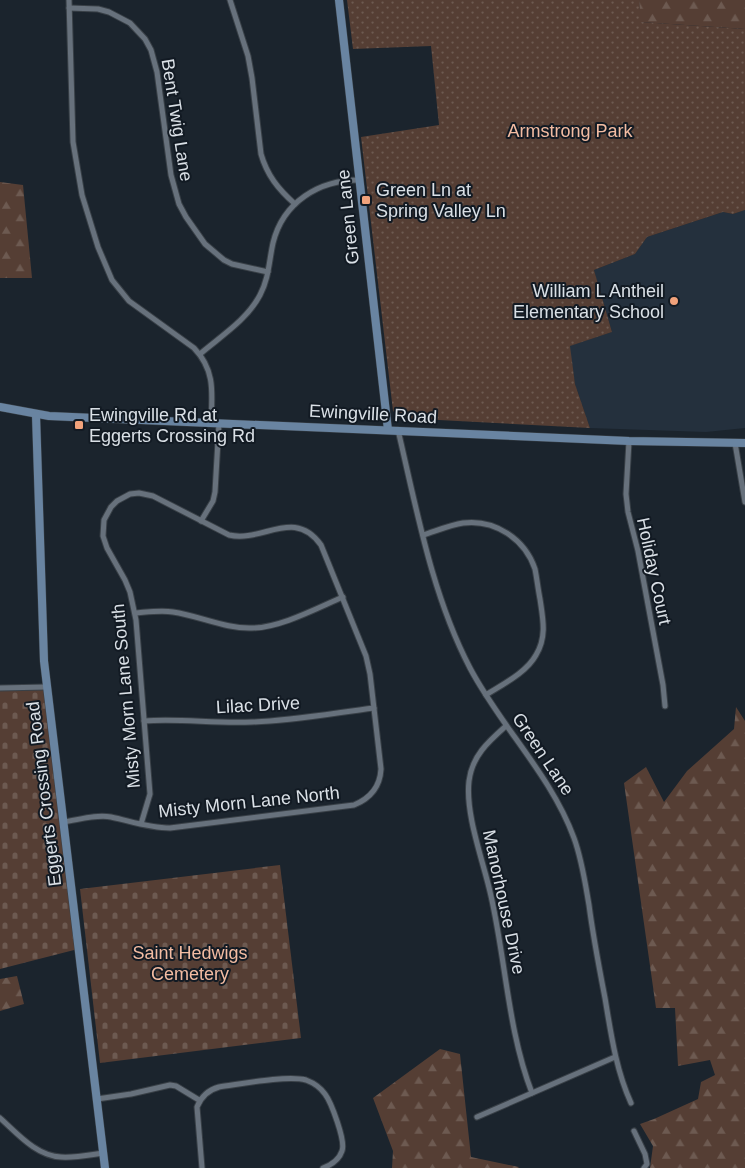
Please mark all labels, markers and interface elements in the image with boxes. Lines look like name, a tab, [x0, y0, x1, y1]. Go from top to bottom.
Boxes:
street label: Bent Twig Lane	[157, 57, 197, 183]
park label: Armstrong Park	[507, 121, 634, 141]
street label: Green Lane	[333, 169, 363, 265]
place label: Green Ln at Spring Valley Ln	[376, 180, 506, 221]
marker: Green Ln at Spring Valley Ln	[360, 194, 372, 206]
place label: William L Antheil Elementary School	[513, 281, 664, 322]
marker: William L Antheil Elementary School	[668, 295, 680, 307]
street label: Ewingville Road	[309, 401, 437, 427]
place label: Ewingville Rd at Eggerts Crossing Rd	[89, 405, 255, 446]
marker: Ewingville Rd at Eggerts Crossing Rd	[73, 419, 85, 431]
street label: Holiday Court	[633, 516, 675, 626]
street label: Misty Morn Lane South	[108, 603, 144, 789]
street label: Lilac Drive	[216, 693, 300, 717]
street label: Eggerts Crossing Road	[23, 700, 65, 888]
street label: Green Lane	[508, 709, 578, 799]
street label: Misty Morn Lane North	[157, 783, 341, 821]
street label: Manorhouse Drive	[479, 828, 529, 976]
park label: Saint Hedwigs Cemetery	[132, 943, 248, 984]

